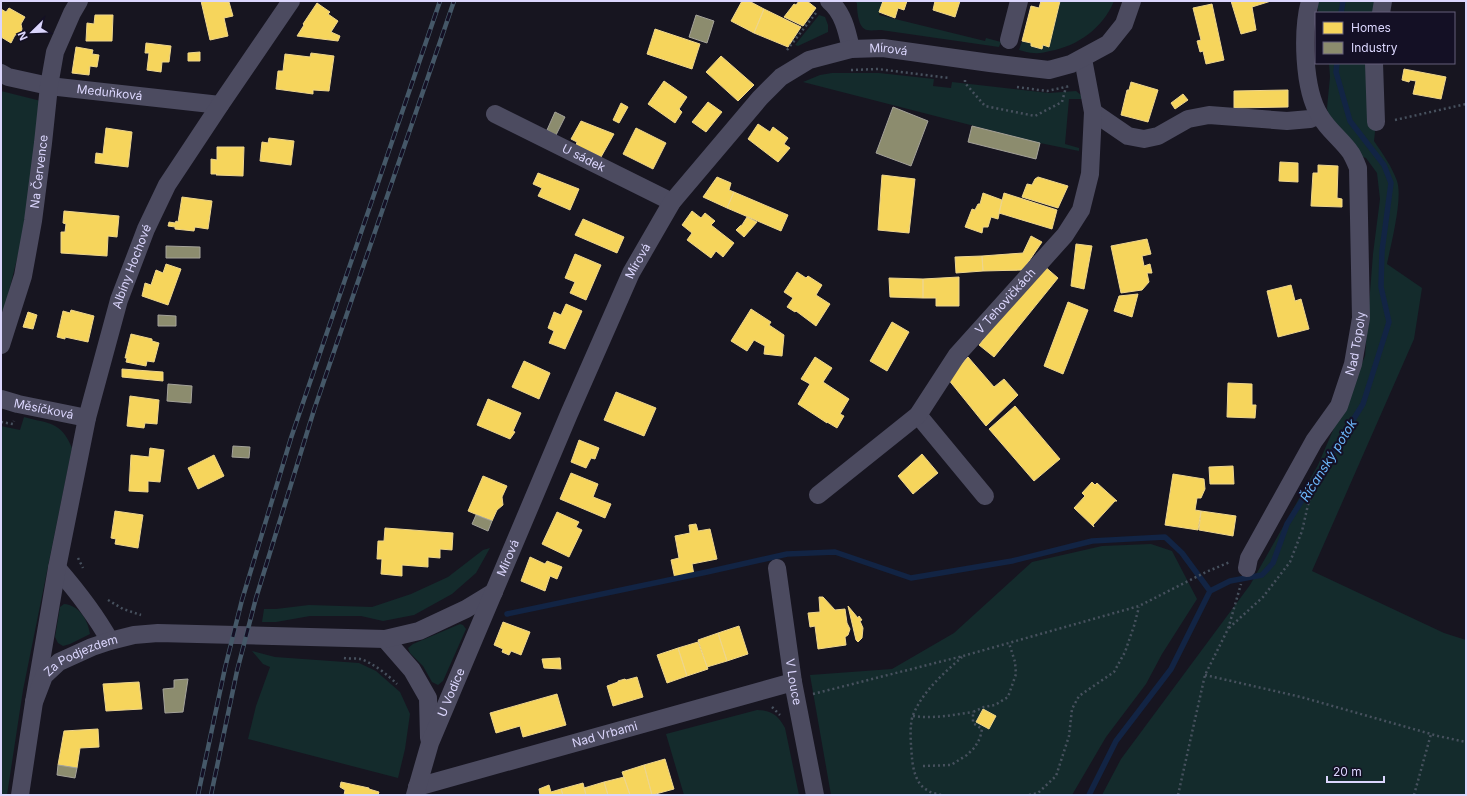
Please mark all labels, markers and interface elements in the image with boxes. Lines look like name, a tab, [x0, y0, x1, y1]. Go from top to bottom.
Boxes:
north arrow	[12, 12, 52, 52]
legend	[1315, 12, 1455, 64]
text: Homes	[1351, 20, 1391, 35]
text: N	[15, 29, 31, 43]
street label: Mírová	[869, 40, 909, 58]
text: Industry	[1351, 40, 1398, 55]
street label: Meduňková	[76, 81, 143, 103]
street label: Na Července	[27, 134, 51, 209]
street label: U sádek	[560, 141, 608, 175]
street label: Albíny Hochové	[109, 222, 154, 310]
street label: Mírová	[621, 240, 654, 281]
street label: V Tehovičkách	[972, 265, 1039, 337]
street label: Nad Topoly	[1342, 311, 1368, 377]
street label: Měsíčková	[13, 395, 75, 422]
water label: Říčanský potok	[1296, 415, 1360, 504]
street label: Mírová	[493, 537, 522, 578]
street label: Za Podjezdem	[40, 631, 119, 679]
street label: V Louce	[783, 658, 805, 706]
street label: U Vodice	[434, 666, 468, 719]
street label: Nad Vrbami	[570, 718, 639, 750]
scale bar	[1327, 758, 1384, 784]
text: 20 m	[1333, 764, 1362, 779]

